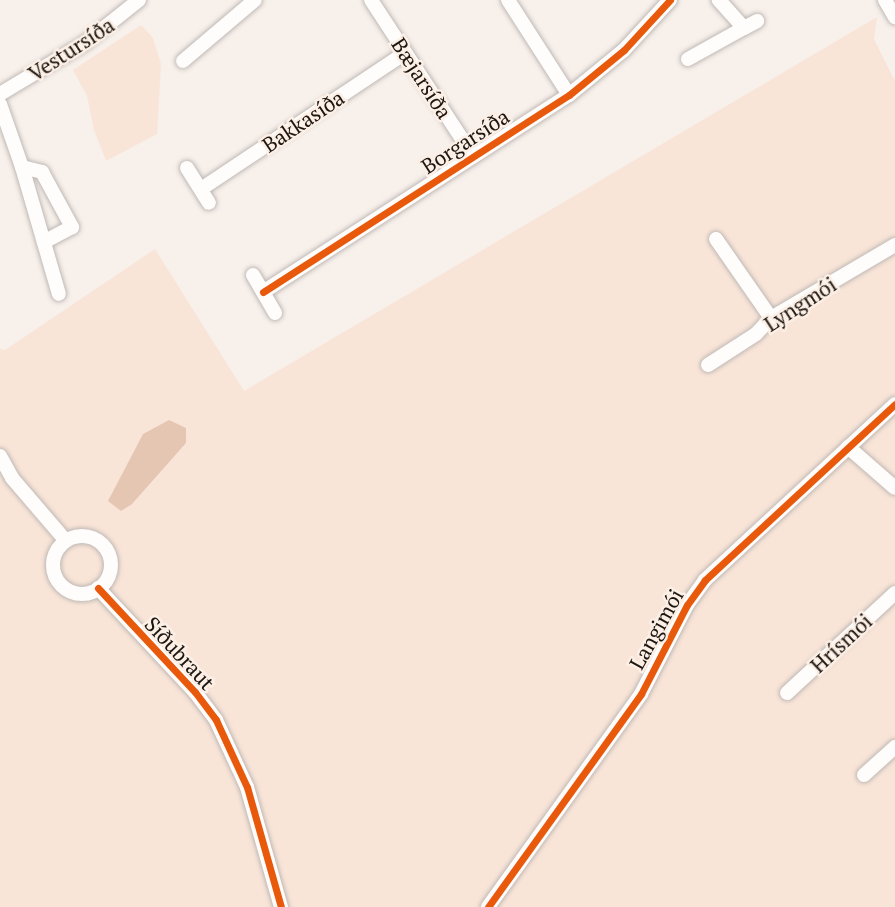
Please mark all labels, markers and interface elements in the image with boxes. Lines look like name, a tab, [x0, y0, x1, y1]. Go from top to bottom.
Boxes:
street label: Vestursíða	[23, 12, 119, 86]
street label: Bæjarsíða	[387, 33, 457, 123]
street label: Bakkasíða	[257, 85, 349, 157]
street label: Borgarsíða	[416, 103, 514, 179]
street label: Lyngmói	[759, 271, 841, 337]
street label: Langimói	[624, 584, 688, 674]
street label: Hrísmói	[805, 608, 877, 678]
street label: Síðubraut	[140, 611, 220, 695]

